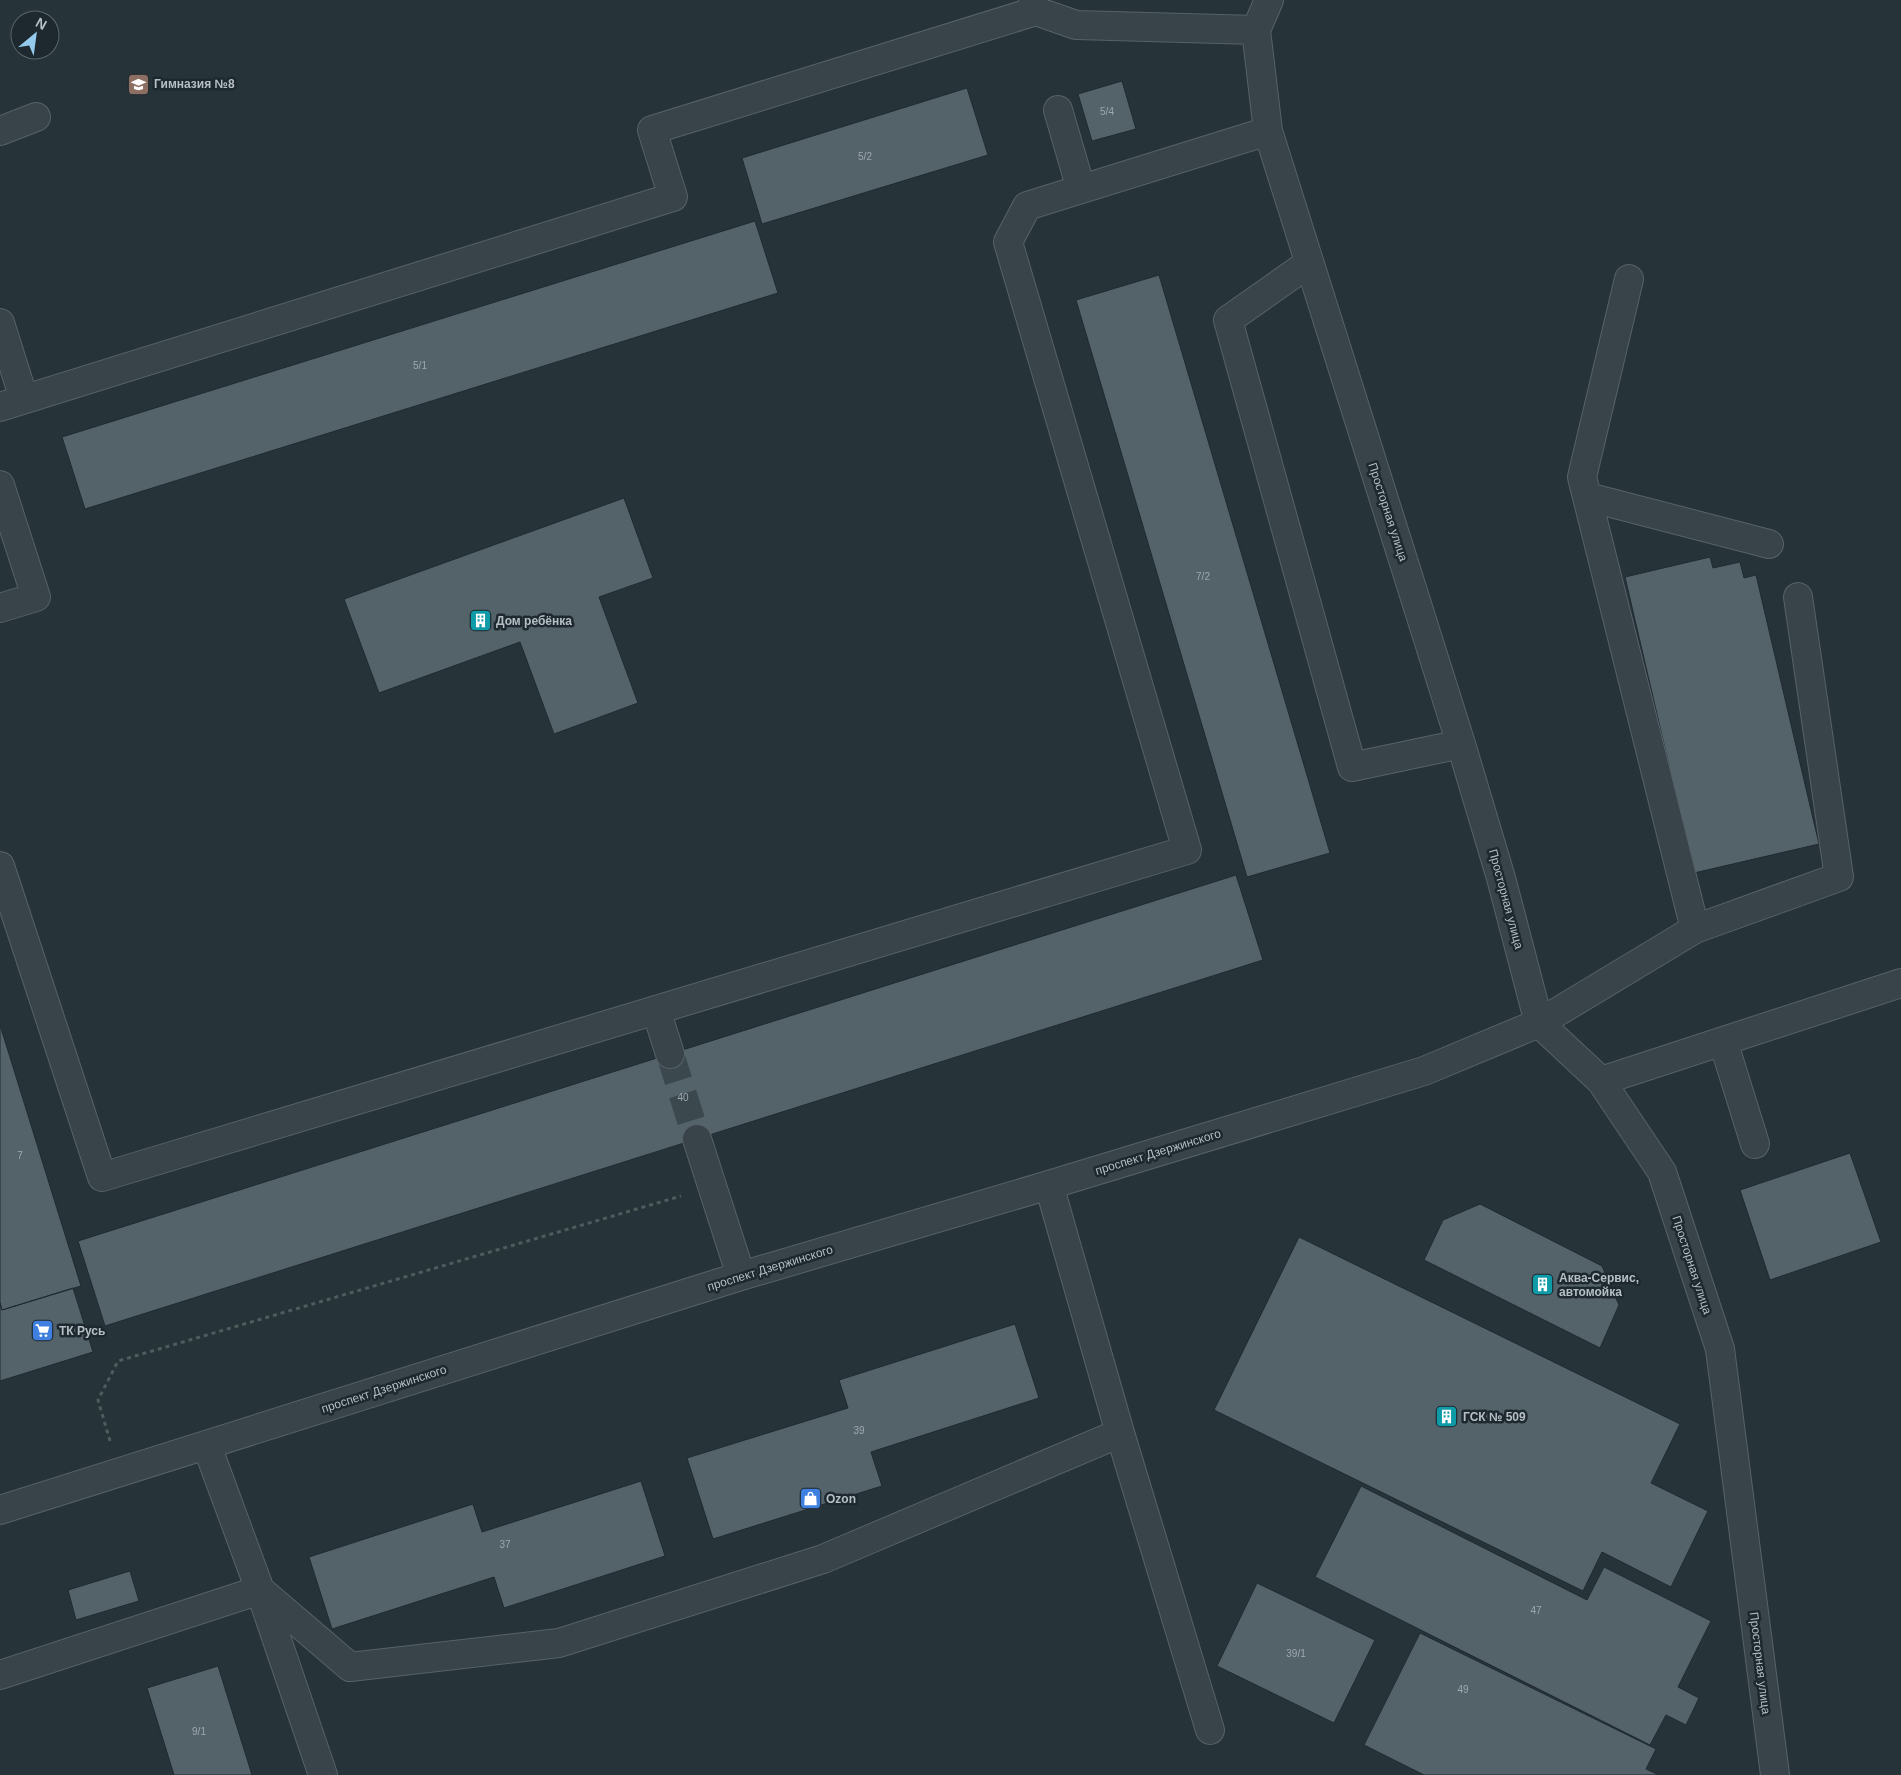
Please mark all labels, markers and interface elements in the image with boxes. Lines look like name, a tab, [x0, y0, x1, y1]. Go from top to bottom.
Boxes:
north arrow	[10, 10, 60, 60]
text: N	[33, 14, 50, 33]
school or university icon: Гимназия №8	[126, 72, 150, 96]
place label: Гимназия №8	[154, 77, 235, 91]
house number: 5/4	[1100, 106, 1114, 117]
house number: 5/2	[858, 151, 872, 162]
house number: 5/1	[413, 360, 427, 371]
street label: Просторная улица	[1365, 461, 1411, 563]
house number: 7/2	[1196, 571, 1210, 582]
building icon: Дом ребёнка	[468, 609, 492, 633]
place label: Дом ребёнка	[496, 614, 572, 628]
street label: Просторная улица	[1486, 848, 1526, 951]
house number: 40	[677, 1092, 689, 1103]
street label: проспект Дзержинского	[1093, 1126, 1223, 1178]
house number: 7	[17, 1150, 23, 1161]
street label: Просторная улица	[1669, 1214, 1715, 1316]
street label: проспект Дзержинского	[705, 1242, 835, 1294]
place label: Аква-Сервис, автомойка	[1559, 1271, 1639, 1299]
building icon: Аква-Сервис, автомойка	[1531, 1273, 1555, 1297]
supermarket icon: ТК Русь	[31, 1319, 55, 1343]
place label: ТК Русь	[59, 1324, 105, 1338]
street label: проспект Дзержинского	[320, 1362, 449, 1416]
building icon: ГСК № 509	[1435, 1405, 1459, 1429]
place label: ГСК № 509	[1463, 1410, 1526, 1424]
house number: 39	[853, 1425, 865, 1436]
shop icon: Ozon	[798, 1487, 822, 1511]
place label: Ozon	[826, 1492, 856, 1506]
house number: 37	[499, 1539, 511, 1550]
house number: 47	[1530, 1605, 1542, 1616]
street label: Просторная улица	[1747, 1611, 1773, 1715]
house number: 39/1	[1286, 1648, 1306, 1659]
house number: 49	[1457, 1684, 1469, 1695]
house number: 9/1	[192, 1726, 206, 1737]

